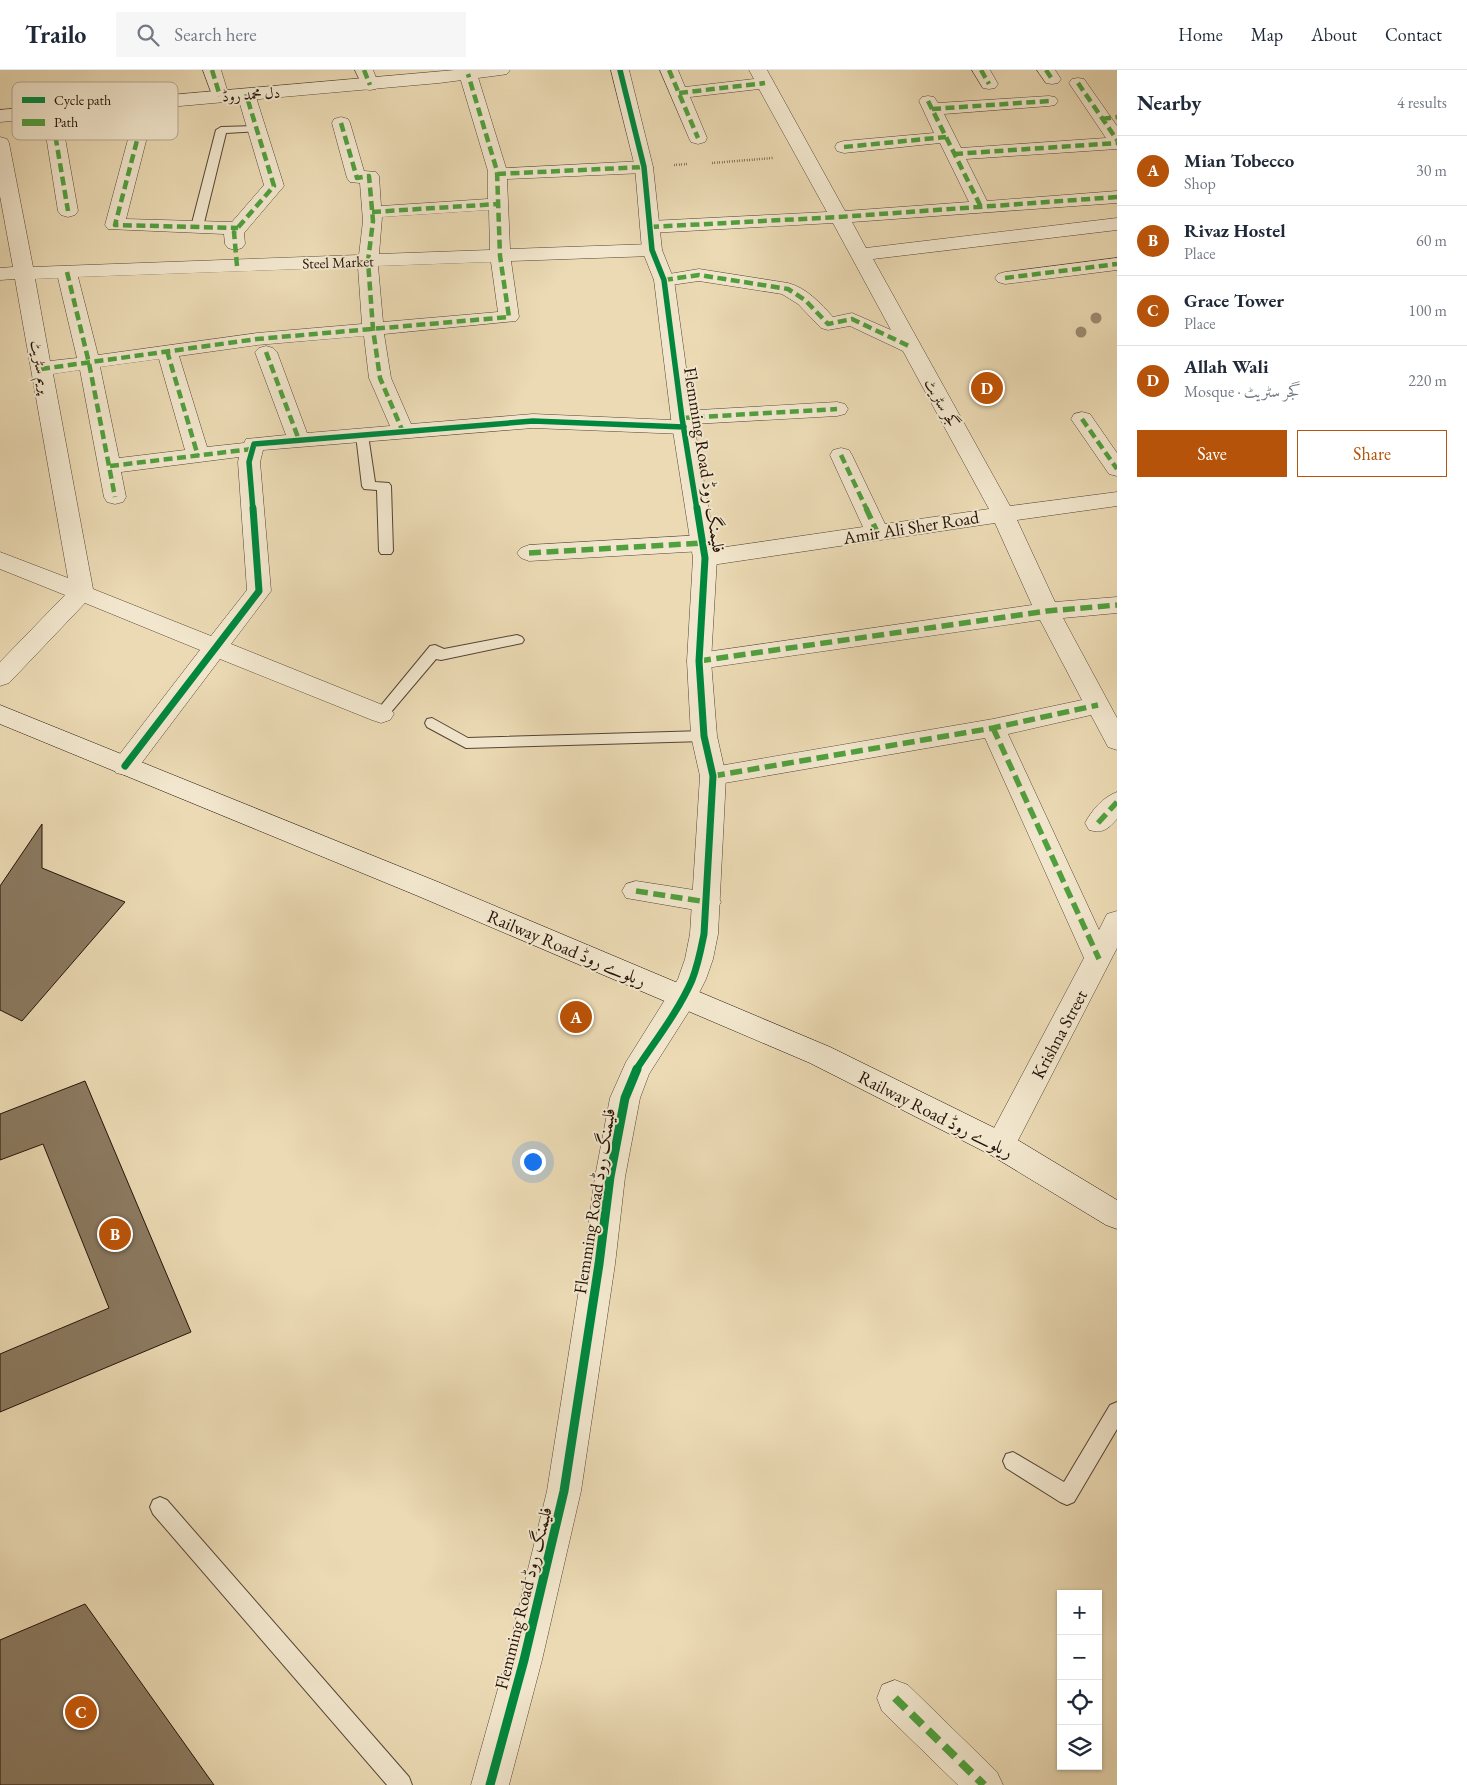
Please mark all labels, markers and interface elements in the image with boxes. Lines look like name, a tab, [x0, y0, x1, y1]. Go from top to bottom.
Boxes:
search box	[116, 12, 466, 57]
text: Trailo	[25, 19, 86, 50]
icon: search	[134, 21, 162, 49]
text: Search here	[174, 22, 257, 47]
text: Home	[1178, 23, 1223, 46]
text: Map	[1251, 23, 1283, 46]
text: About	[1311, 23, 1357, 46]
text: Contact	[1385, 23, 1442, 46]
legend	[12, 82, 178, 140]
street label: دل محمد روڈ	[221, 82, 281, 106]
text: Nearby	[1137, 89, 1201, 116]
text: Cycle path	[54, 91, 111, 109]
text: 4 results	[1397, 92, 1447, 113]
text: Path	[54, 113, 78, 131]
text: Mian Tobecco	[1184, 148, 1294, 173]
text: A	[1147, 160, 1159, 181]
text: 30 m	[1416, 160, 1447, 181]
text: Shop	[1184, 173, 1216, 194]
text: Rivaz Hostel	[1184, 218, 1286, 243]
text: B	[1148, 230, 1158, 251]
text: 60 m	[1416, 230, 1447, 251]
text: Place	[1184, 243, 1216, 264]
street label: Steel Market	[302, 251, 374, 273]
text: Grace Tower	[1184, 288, 1284, 313]
text: C	[1147, 300, 1159, 321]
text: 100 m	[1408, 300, 1447, 321]
text: Place	[1184, 313, 1216, 334]
street label: پریم سٹریٹ	[23, 339, 55, 397]
text: Allah Wali	[1184, 354, 1269, 379]
street label: Flemming Road فلیمنگ روڈ	[679, 366, 731, 554]
pin: D	[971, 369, 1003, 407]
text: D	[1147, 370, 1159, 391]
text: 220 m	[1408, 370, 1447, 391]
street label: گجر سٹریٹ	[920, 375, 963, 431]
text: Mosque · گجر سٹریٹ	[1184, 381, 1301, 402]
button: Save	[1137, 430, 1287, 477]
button: Share	[1297, 430, 1447, 477]
street label: Amir Ali Sher Road	[840, 505, 981, 549]
street label: Railway Road ریلوے روڈ	[484, 904, 650, 992]
street label: Krishna Street	[1026, 985, 1092, 1082]
pin: A	[560, 998, 592, 1036]
street label: Railway Road ریلوے روڈ	[855, 1065, 1017, 1163]
street label: Flemming Road فلیمنگ روڈ	[568, 1107, 620, 1295]
your location	[520, 1149, 546, 1175]
pin: B	[99, 1215, 131, 1253]
street label: Flemming Road فلیمنگ روڈ	[489, 1504, 557, 1692]
map controls	[1057, 1590, 1102, 1770]
button: +	[1057, 1590, 1102, 1635]
button: −	[1057, 1635, 1102, 1680]
button: locate	[1057, 1680, 1102, 1725]
pin: C	[65, 1693, 97, 1731]
button: layers	[1057, 1725, 1102, 1770]

